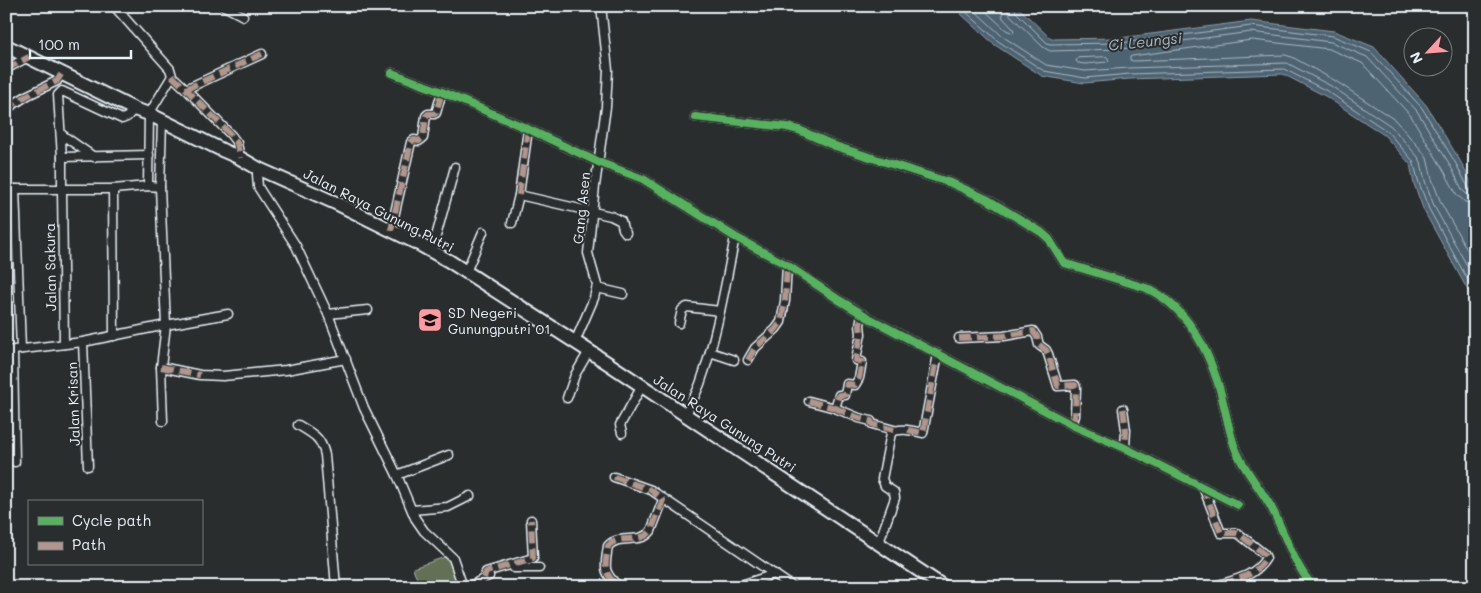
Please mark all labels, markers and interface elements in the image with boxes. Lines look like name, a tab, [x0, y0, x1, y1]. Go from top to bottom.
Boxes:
water label: Ci Leungsi	[1107, 27, 1183, 55]
scale bar	[30, 28, 131, 60]
north arrow	[1404, 28, 1454, 78]
text: 100 m	[38, 34, 80, 54]
text: N	[1405, 49, 1427, 67]
street label: Jalan Raya Gunung Putri	[300, 164, 458, 256]
street label: Gang Asen	[568, 171, 594, 245]
street label: Jalan Sakura	[40, 223, 60, 311]
place label: SD Negeri Gunungputri 01	[448, 303, 550, 338]
school or university icon: SD Negeri Gunungputri 01	[417, 307, 443, 333]
street label: Jalan Krisan	[62, 362, 84, 446]
street label: Jalan Raya Gunung Putri	[650, 370, 800, 476]
legend	[28, 500, 202, 566]
text: Cycle path	[72, 510, 151, 530]
text: Path	[72, 534, 106, 554]

